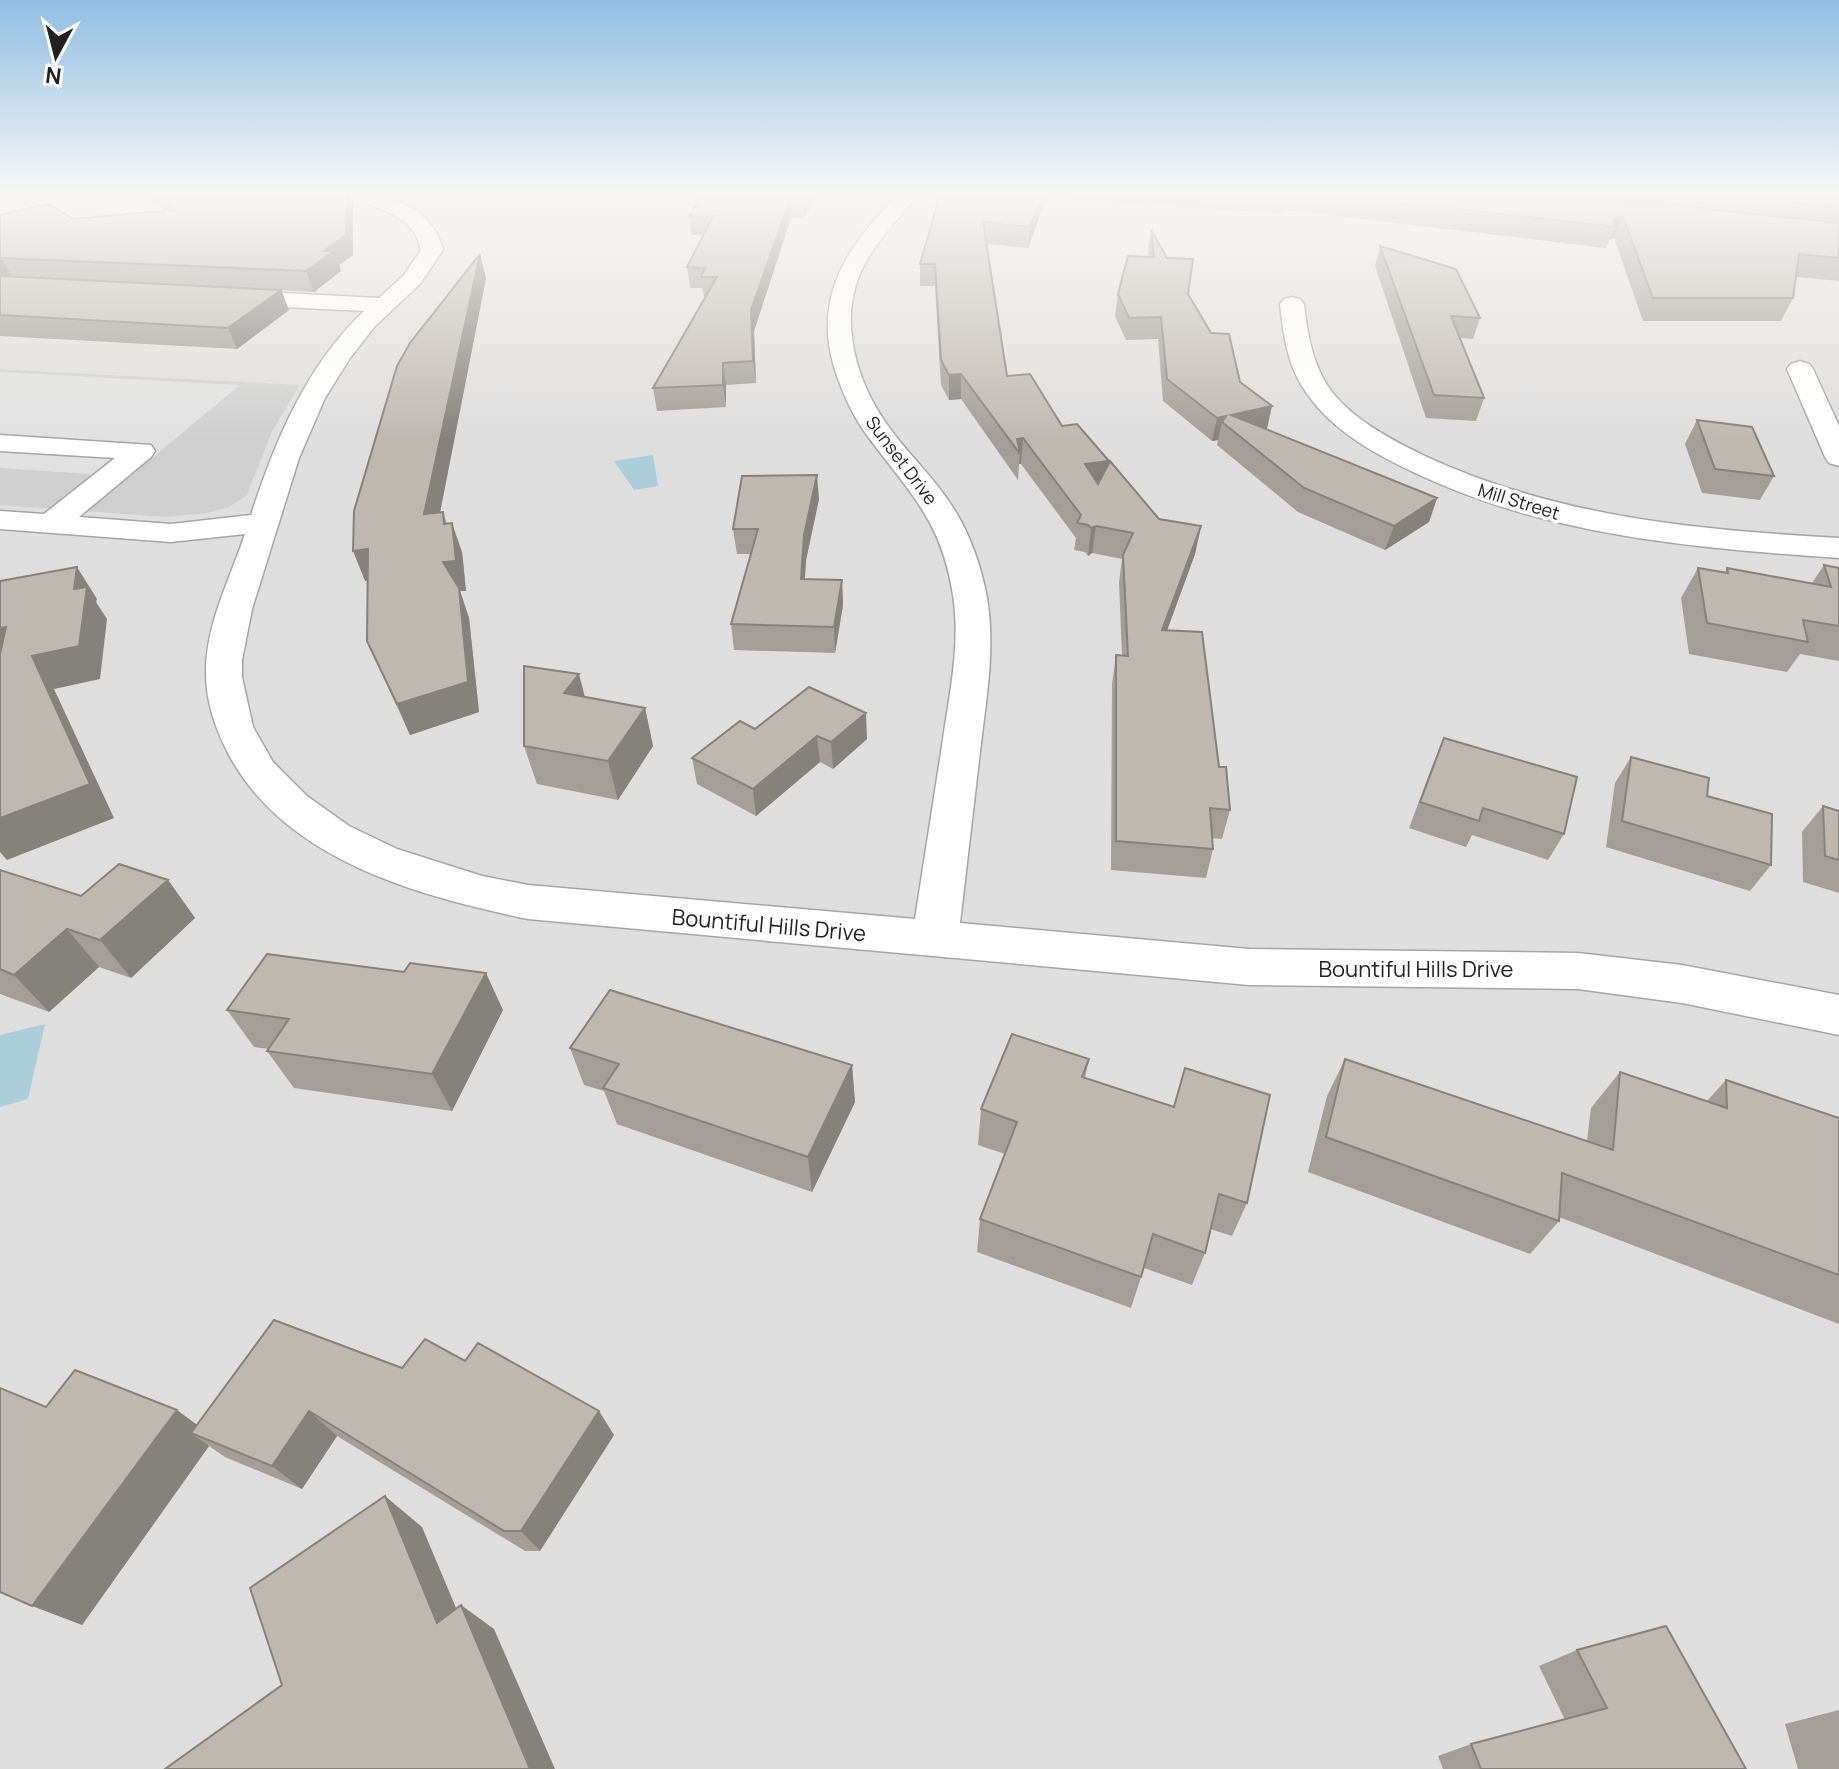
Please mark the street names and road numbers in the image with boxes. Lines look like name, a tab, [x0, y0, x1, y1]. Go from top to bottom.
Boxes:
street label: Sunset Drive	[861, 411, 943, 509]
street label: Mill Street	[1475, 477, 1563, 525]
street label: Bountiful Hills Drive	[671, 902, 867, 948]
street label: Bountiful Hills Drive	[1319, 954, 1514, 984]

